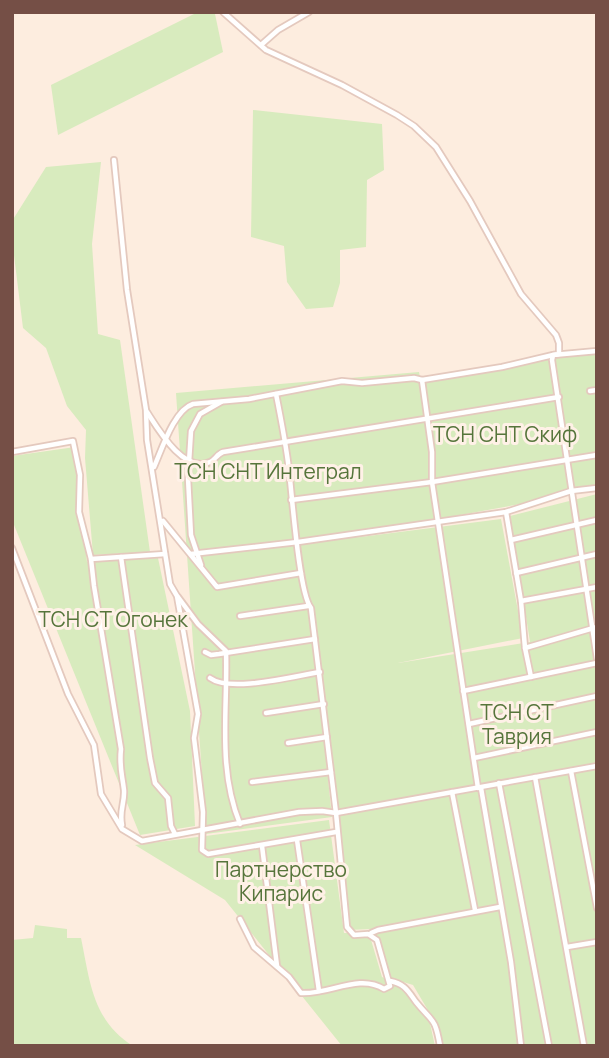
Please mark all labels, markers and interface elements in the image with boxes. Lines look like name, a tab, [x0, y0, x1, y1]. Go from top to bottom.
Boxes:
park label: ТСН СНТ Скиф	[433, 420, 577, 448]
park label: ТСН СНТ Интеграл	[174, 457, 362, 485]
park label: ТСН СТ Огонек	[38, 605, 188, 633]
park label: ТСН СТ Таврия	[480, 698, 554, 750]
park label: Партнерство Кипарис	[215, 855, 347, 907]

